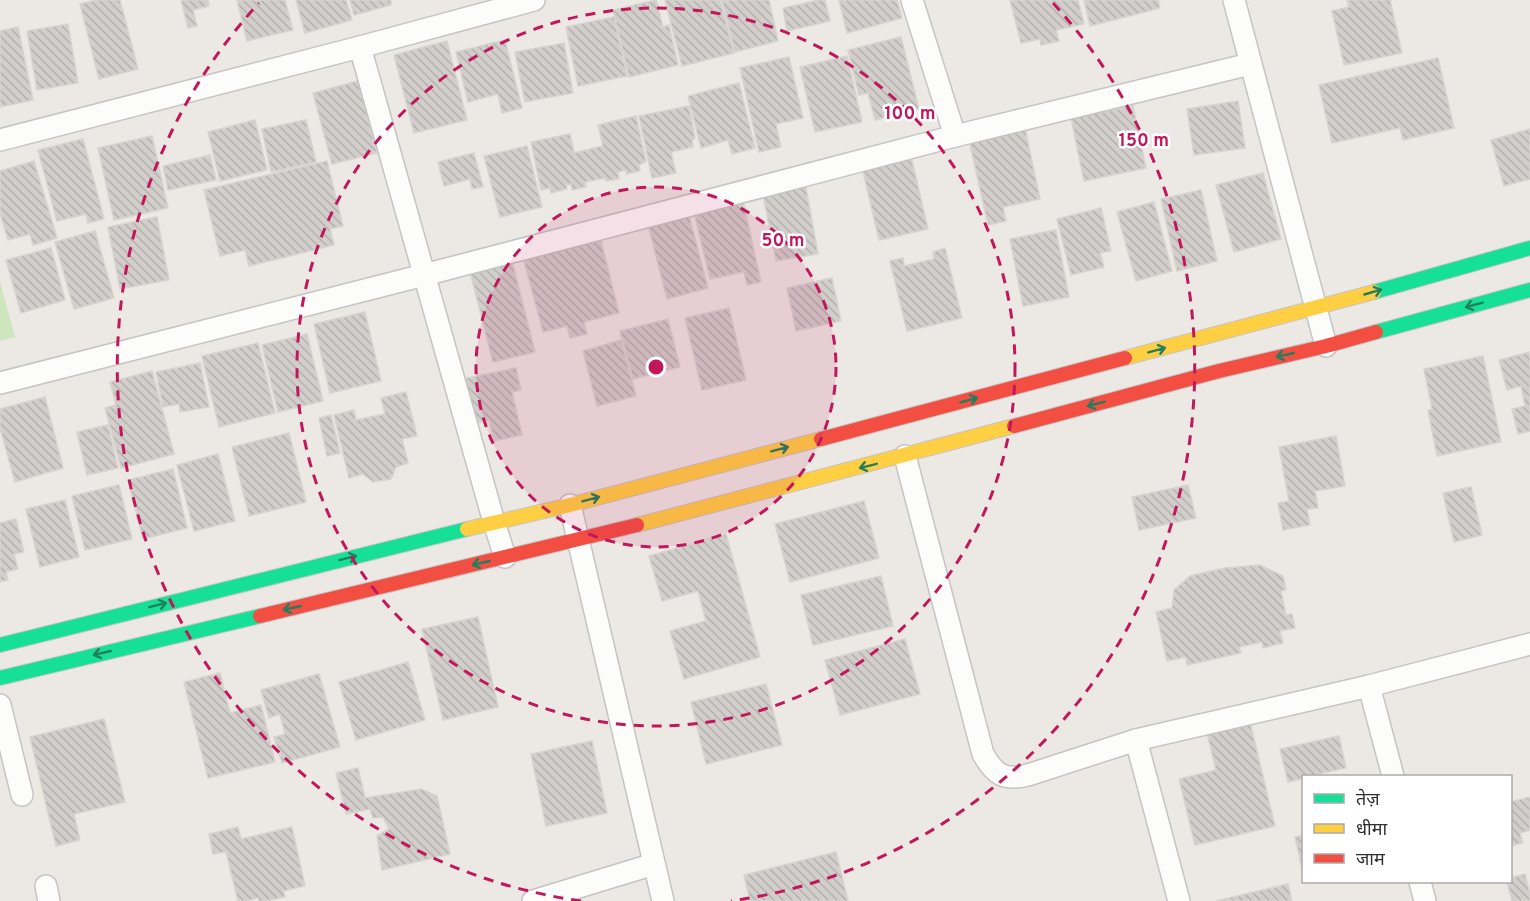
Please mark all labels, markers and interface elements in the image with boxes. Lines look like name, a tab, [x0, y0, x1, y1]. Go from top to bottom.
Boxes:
text: 100 m	[884, 103, 936, 126]
text: 150 m	[1119, 130, 1169, 153]
text: 50 m	[761, 230, 805, 253]
one-way arrow	[1363, 286, 1382, 298]
one-way arrow	[1464, 300, 1483, 311]
one-way arrow	[1147, 344, 1166, 355]
one-way arrow	[1276, 350, 1295, 362]
centre of rings	[646, 357, 666, 377]
one-way arrow	[959, 393, 978, 405]
one-way arrow	[1087, 399, 1106, 411]
one-way arrow	[770, 443, 789, 455]
one-way arrow	[858, 460, 877, 472]
one-way arrow	[582, 493, 601, 504]
one-way arrow	[338, 552, 357, 564]
one-way arrow	[472, 557, 491, 569]
one-way arrow	[149, 599, 168, 611]
one-way arrow	[282, 602, 301, 614]
one-way arrow	[93, 647, 112, 659]
legend	[1302, 775, 1512, 883]
text: तेज़	[1356, 788, 1380, 812]
text: धीमा	[1356, 819, 1387, 842]
text: जाम	[1356, 849, 1386, 872]

